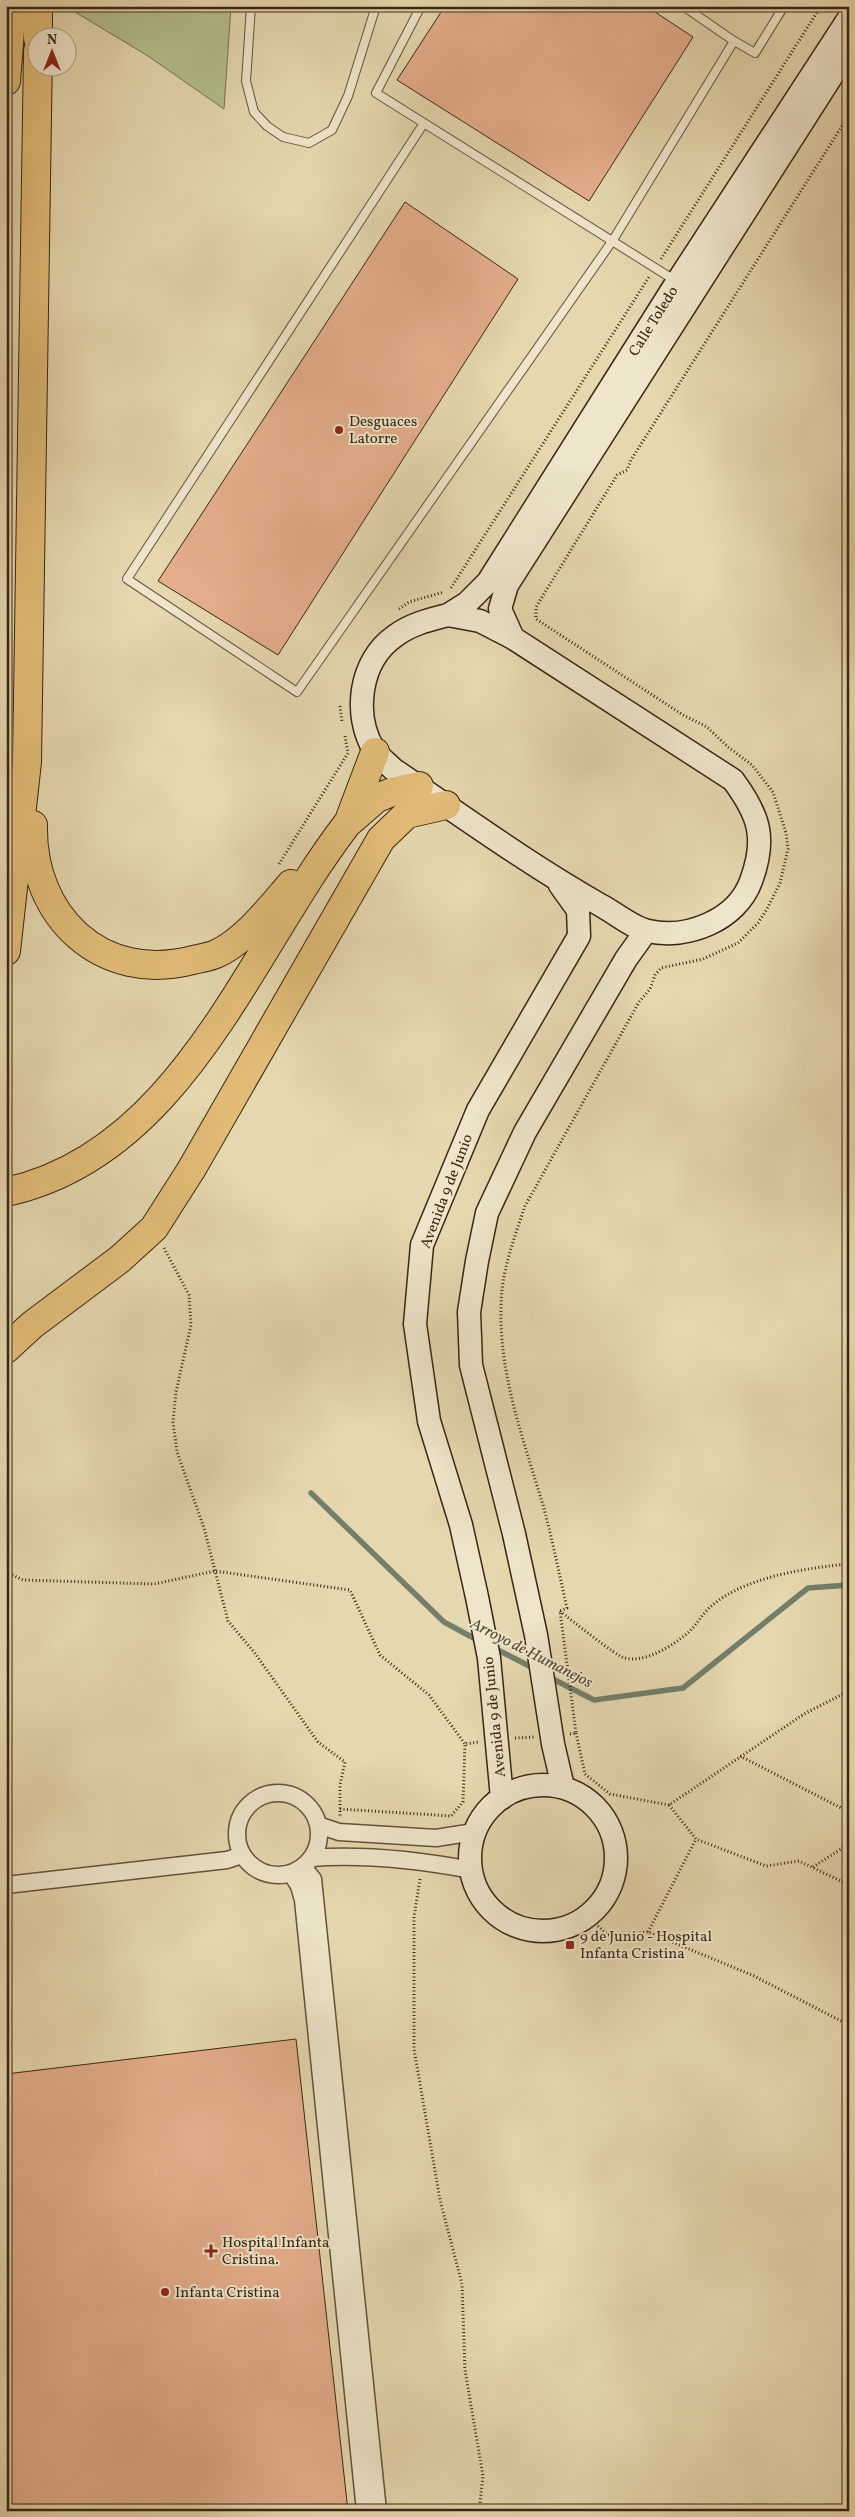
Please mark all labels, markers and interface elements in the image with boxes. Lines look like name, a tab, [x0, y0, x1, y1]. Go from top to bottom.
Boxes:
north arrow	[28, 28, 78, 78]
text: N	[47, 31, 57, 50]
street label: Calle Toledo	[624, 283, 684, 361]
place label: Desguaces Latorre	[349, 412, 417, 450]
marker: Desguaces Latorre	[333, 424, 345, 436]
street label: Avenida 9 de Junio	[416, 1131, 479, 1252]
water label: Arroyo de Humanejos	[465, 1613, 596, 1694]
street label: Avenida 9 de Junio	[479, 1655, 512, 1778]
place label: 9 de Junio - Hospital Infanta Cristina	[580, 1927, 712, 1965]
marker: 9 de Junio - Hospital Infanta Cristina	[564, 1939, 576, 1951]
place label: Hospital Infanta Cristina.	[222, 2233, 330, 2271]
marker: Hospital Infanta Cristina.	[204, 2244, 218, 2258]
place label: Infanta Cristina	[175, 2283, 280, 2304]
marker: Infanta Cristina	[159, 2286, 171, 2298]

